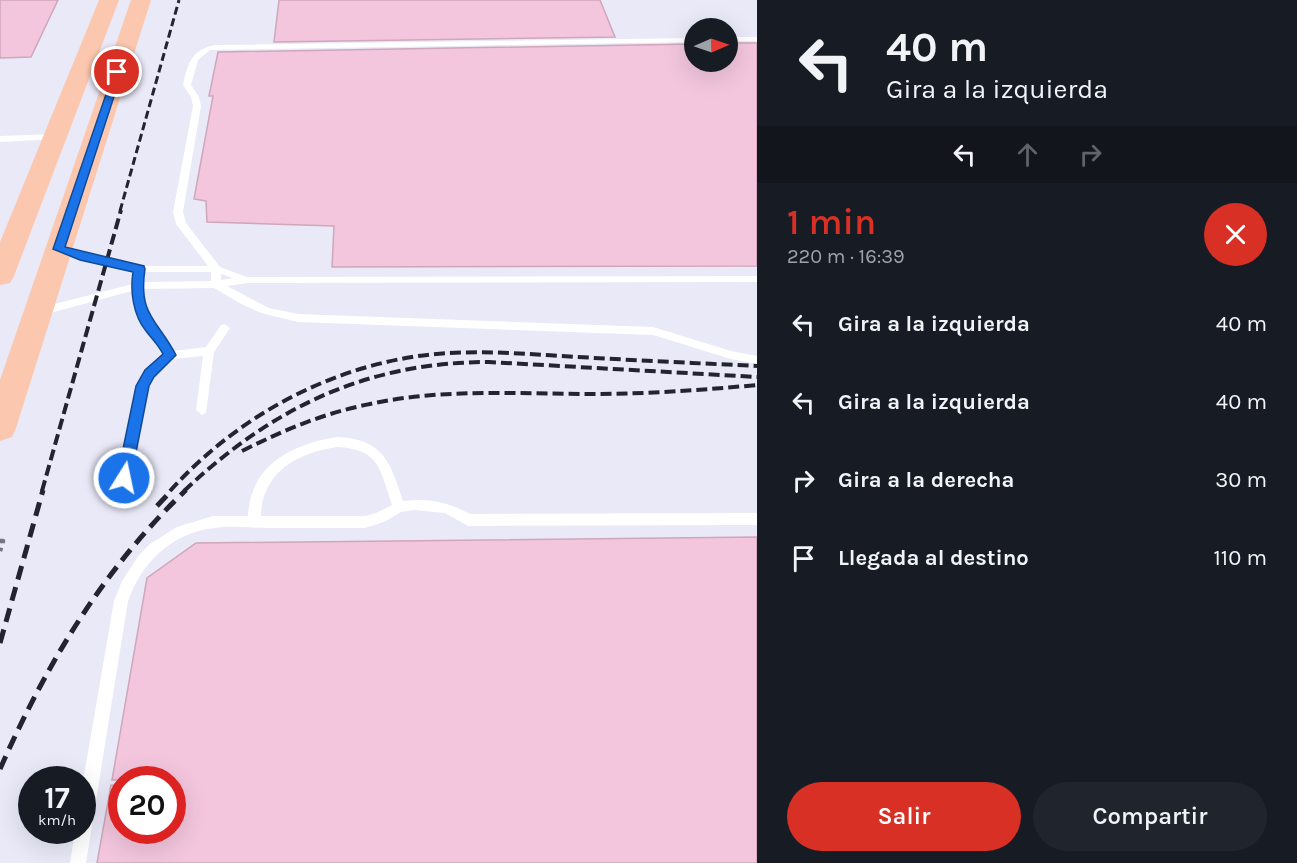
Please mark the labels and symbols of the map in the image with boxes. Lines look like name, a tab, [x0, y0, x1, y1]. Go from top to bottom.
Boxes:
north arrow	[684, 18, 738, 72]
pin	[91, 46, 142, 97]
position arrow	[92, 446, 156, 510]
speed limit sign: 20	[108, 766, 186, 844]

